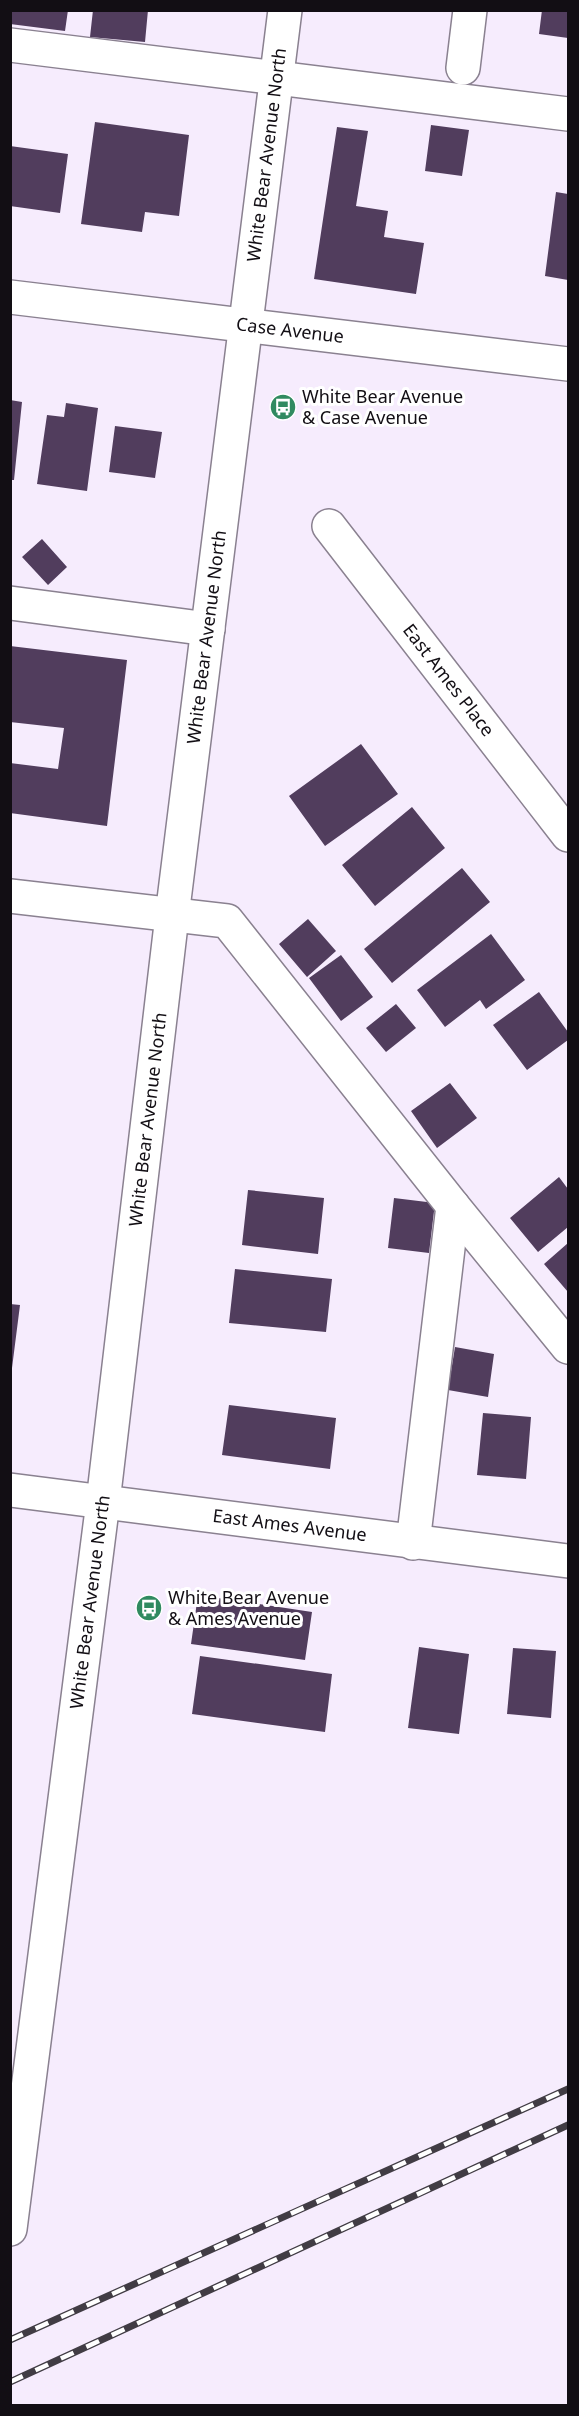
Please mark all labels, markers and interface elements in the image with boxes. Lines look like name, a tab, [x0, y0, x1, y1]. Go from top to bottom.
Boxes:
street label: White Bear Avenue North	[241, 46, 291, 263]
street label: Case Avenue	[235, 311, 345, 348]
place label: White Bear Avenue & Case Avenue	[302, 384, 463, 429]
bus stop icon: White Bear Avenue & Case Avenue	[268, 392, 298, 422]
street label: White Bear Avenue North	[181, 529, 231, 745]
street label: East Ames Place	[398, 618, 500, 741]
street label: White Bear Avenue North	[123, 1011, 172, 1228]
street label: White Bear Avenue North	[64, 1494, 115, 1710]
street label: East Ames Avenue	[211, 1503, 368, 1546]
place label: White Bear Avenue & Ames Avenue	[168, 1585, 329, 1630]
bus stop icon: White Bear Avenue & Ames Avenue	[134, 1593, 164, 1623]

